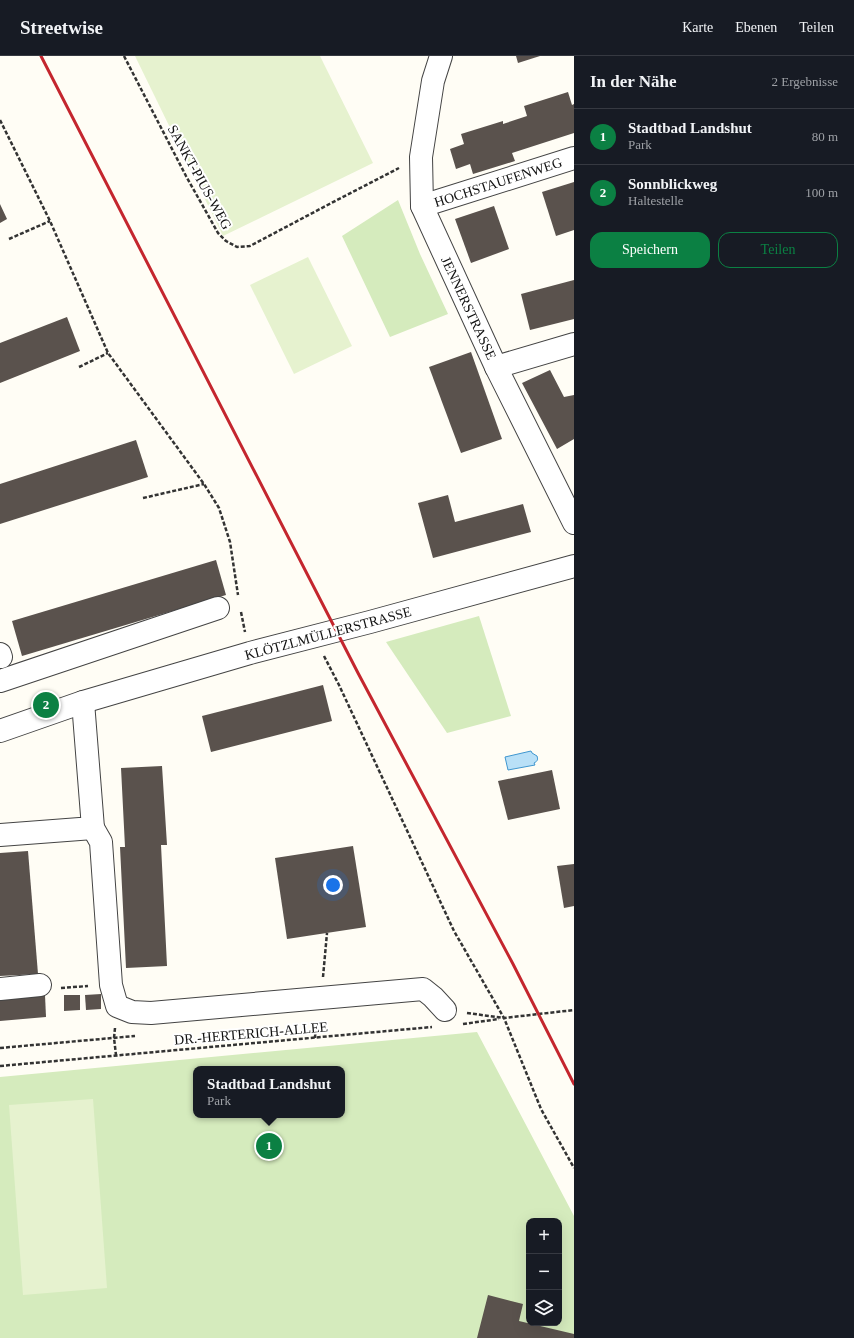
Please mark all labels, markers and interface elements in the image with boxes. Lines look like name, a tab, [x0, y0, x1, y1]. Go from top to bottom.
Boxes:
text: Streetwise	[20, 17, 103, 38]
text: Karte	[682, 20, 713, 35]
text: Ebenen	[735, 20, 777, 35]
text: Teilen	[799, 20, 834, 35]
text: In der Nähe	[590, 72, 677, 91]
text: 2 Ergebnisse	[771, 74, 838, 89]
text: Stadtbad Landshut	[628, 120, 752, 136]
street label: SANKT-PIUS-WEG	[165, 122, 234, 232]
text: 1	[600, 129, 606, 144]
text: 80 m	[812, 129, 838, 144]
text: Park	[628, 137, 652, 152]
street label: HOCHSTAUFENWEG	[432, 155, 564, 210]
text: Sonnblickweg	[628, 176, 717, 192]
text: 2	[600, 185, 606, 200]
text: 100 m	[805, 185, 838, 200]
text: Haltestelle	[628, 193, 684, 208]
button: Speichern	[590, 232, 710, 268]
button: Teilen	[718, 232, 838, 268]
street label: JENNERSTRASSE	[438, 254, 499, 362]
street label: KLÖTZLMÜLLERSTRASSE	[243, 603, 413, 663]
pin: 2	[33, 690, 59, 720]
your location	[323, 875, 343, 895]
street label: DR.-HERTERICH-ALLEE	[174, 1019, 329, 1048]
popup	[193, 1066, 345, 1118]
text: Stadtbad Landshut	[207, 1076, 331, 1092]
text: Park	[207, 1093, 231, 1108]
pin: 1	[256, 1131, 282, 1161]
map controls	[526, 1218, 562, 1326]
button: +	[526, 1218, 562, 1254]
button: −	[526, 1254, 562, 1290]
button: layers	[526, 1290, 562, 1326]

